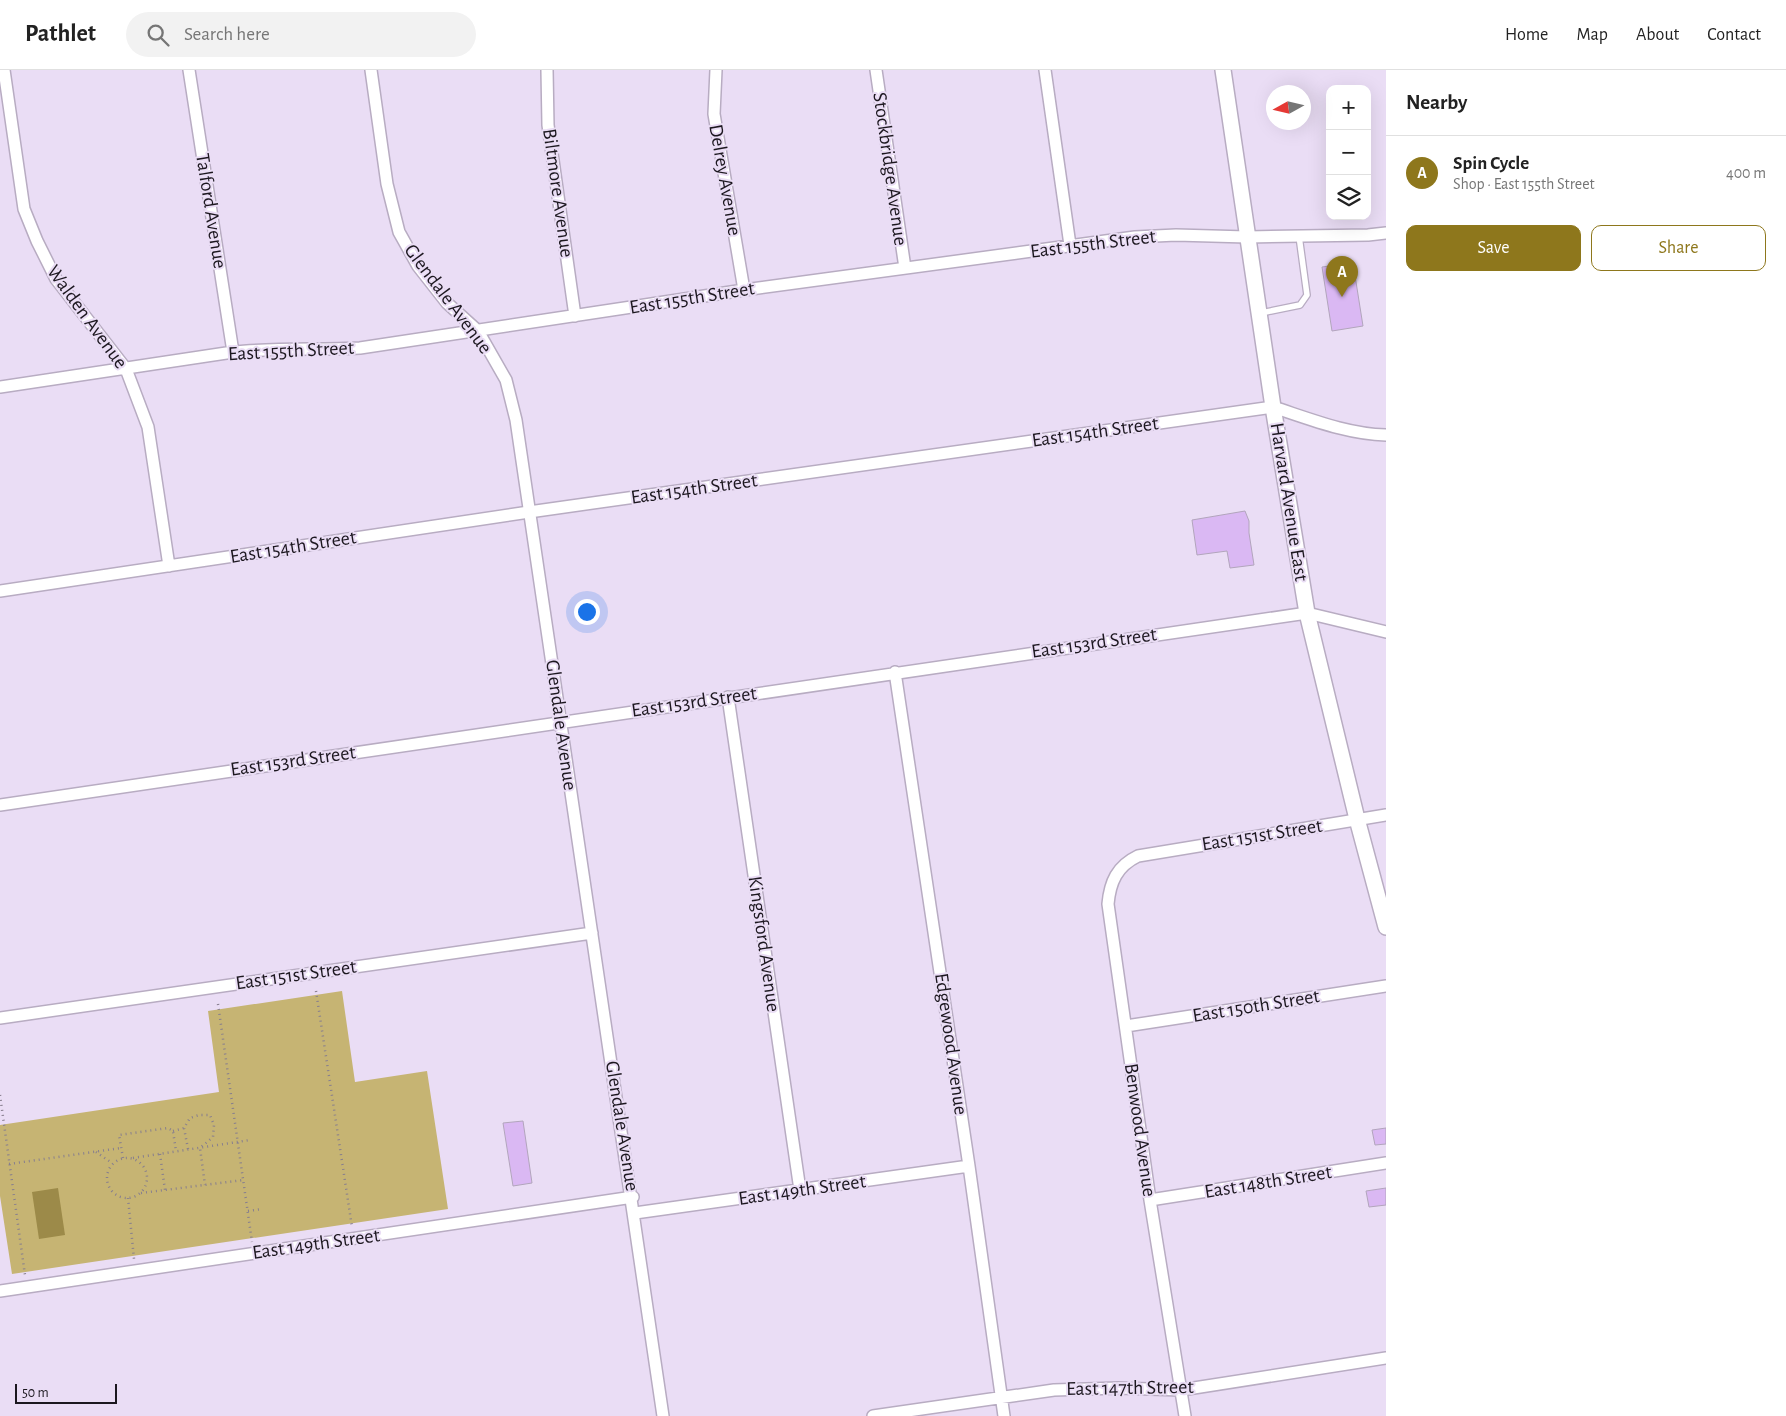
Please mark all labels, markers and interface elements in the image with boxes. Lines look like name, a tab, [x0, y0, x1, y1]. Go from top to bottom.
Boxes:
search box	[126, 12, 476, 57]
icon: search	[144, 21, 172, 49]
text: Pathlet	[25, 22, 96, 46]
text: Search here	[184, 25, 270, 44]
text: Home	[1505, 26, 1548, 44]
text: Map	[1576, 26, 1608, 44]
text: About	[1636, 26, 1679, 44]
text: Contact	[1707, 26, 1761, 44]
north arrow	[1266, 85, 1311, 130]
map controls	[1326, 85, 1371, 220]
button: +	[1326, 85, 1371, 130]
street label: Stockbridge Avenue	[869, 91, 911, 247]
text: Nearby	[1406, 92, 1467, 113]
street label: Delrey Avenue	[705, 123, 745, 237]
street label: Biltmore Avenue	[539, 127, 577, 259]
button: −	[1326, 130, 1371, 175]
street label: Talford Avenue	[192, 152, 230, 270]
text: Spin Cycle	[1453, 154, 1529, 173]
text: A	[1417, 165, 1427, 181]
text: 400 m	[1726, 165, 1766, 181]
button: layers	[1326, 175, 1371, 220]
text: Shop · East 155th Street	[1453, 176, 1595, 192]
button: Save	[1406, 225, 1581, 271]
button: Share	[1591, 225, 1766, 271]
street label: East 155th Street	[1029, 226, 1158, 262]
street label: Glendale Avenue	[400, 240, 496, 358]
pin: A	[1326, 256, 1358, 297]
street label: Walden Avenue	[43, 262, 131, 372]
street label: East 155th Street	[628, 278, 757, 318]
street label: East 155th Street	[227, 338, 355, 364]
street label: East 154th Street	[1030, 413, 1160, 451]
street label: Harvard Avenue East	[1267, 421, 1312, 583]
street label: East 154th Street	[629, 470, 759, 508]
street label: East 154th Street	[228, 527, 358, 567]
your location	[574, 599, 600, 625]
street label: East 153rd Street	[1030, 624, 1158, 662]
street label: Glendale Avenue	[542, 658, 580, 792]
street label: East 153rd Street	[630, 683, 758, 721]
street label: East 153rd Street	[229, 742, 357, 780]
street label: East 151st Street	[1200, 815, 1324, 854]
street label: Kingsford Avenue	[745, 875, 783, 1013]
street label: East 151st Street	[234, 957, 358, 993]
street label: Edgewood Avenue	[931, 972, 971, 1116]
street label: East 150th Street	[1191, 986, 1322, 1026]
street label: Glendale Avenue	[602, 1059, 642, 1193]
street label: Benwood Avenue	[1121, 1062, 1159, 1198]
street label: East 148th Street	[1203, 1162, 1334, 1202]
street label: East 149th Street	[737, 1171, 868, 1209]
street label: East 149th Street	[251, 1225, 382, 1263]
street label: East 147th Street	[1066, 1377, 1195, 1399]
scale bar	[15, 1381, 118, 1404]
text: 50 m	[22, 1386, 49, 1400]

